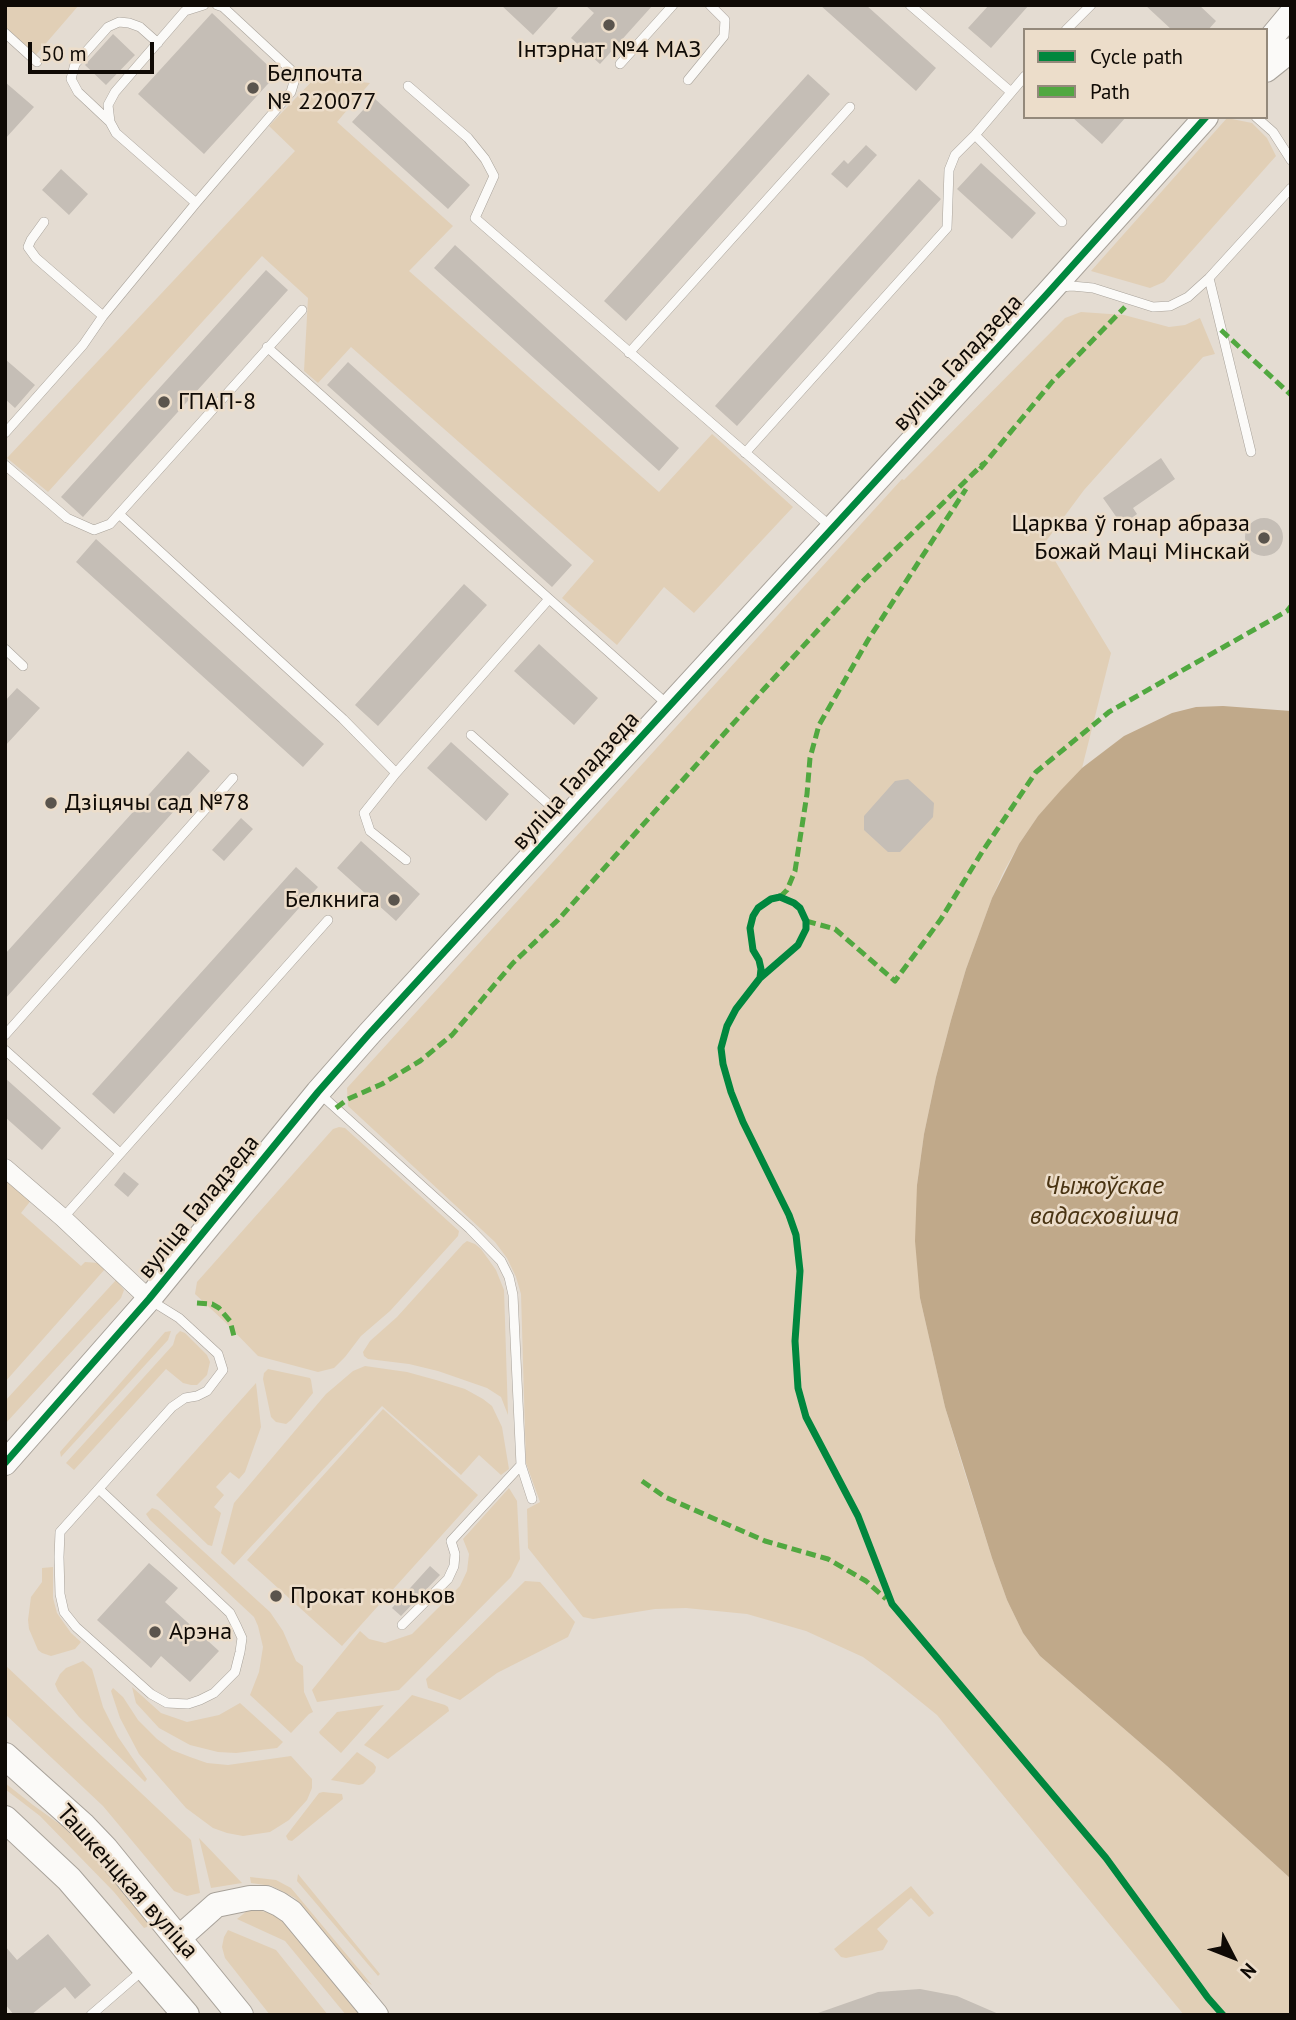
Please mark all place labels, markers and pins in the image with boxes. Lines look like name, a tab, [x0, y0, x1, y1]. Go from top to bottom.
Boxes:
marker: Інтэрнат №4 МАЗ	[601, 17, 617, 33]
place label: Інтэрнат №4 МАЗ	[517, 36, 701, 64]
place label: Белпочта № 220077	[267, 60, 376, 116]
marker: Белпочта № 220077	[245, 80, 261, 96]
place label: ГПАП-8	[178, 388, 256, 416]
marker: ГПАП-8	[156, 394, 172, 410]
place label: Царква ў гонар абраза Божай Маці Мінскай	[1012, 510, 1250, 566]
marker: Царква ў гонар абраза Божай Маці Мінскай	[1256, 530, 1272, 546]
place label: Дзіцячы сад №78	[65, 789, 249, 817]
marker: Дзіцячы сад №78	[43, 795, 59, 811]
place label: Белкнига	[285, 886, 380, 914]
marker: Белкнига	[386, 892, 402, 908]
place label: Прокат коньков	[290, 1582, 455, 1610]
marker: Прокат коньков	[268, 1588, 284, 1604]
place label: Арэна	[169, 1618, 232, 1646]
marker: Арэна	[147, 1624, 163, 1640]

